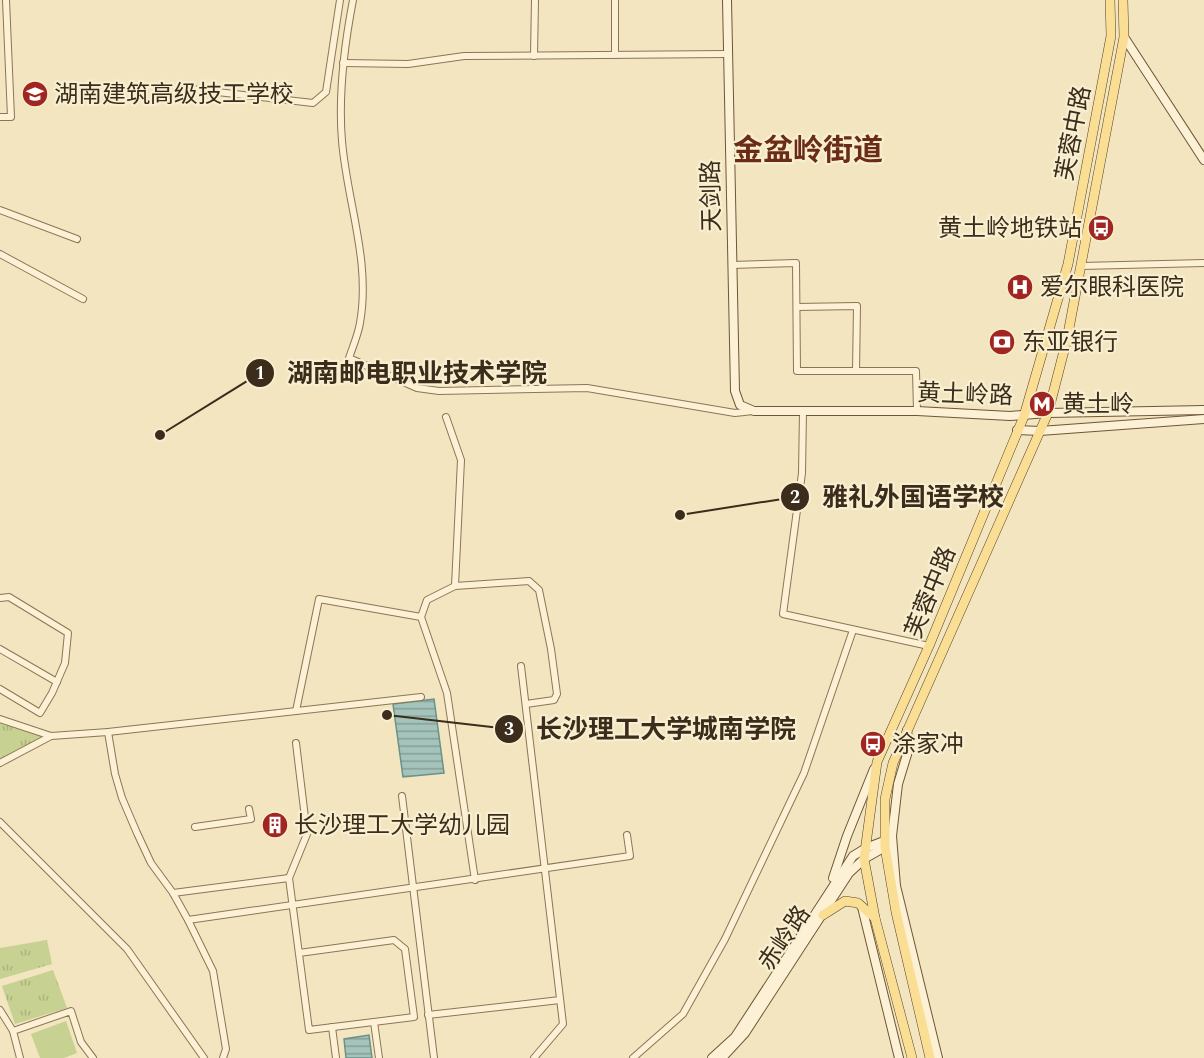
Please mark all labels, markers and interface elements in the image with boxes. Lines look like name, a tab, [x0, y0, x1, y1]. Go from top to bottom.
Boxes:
place label: 湖南建筑高级技工学校	[54, 77, 294, 113]
school or university icon: 湖南建筑高级技工学校	[20, 79, 50, 109]
street label: 芙蓉中路	[1047, 83, 1101, 184]
district label: 金盆岭街道	[733, 128, 883, 174]
street label: 天剑路	[693, 160, 731, 232]
place label: 黄土岭地铁站	[938, 211, 1082, 247]
bus stop icon: 黄土岭地铁站	[1086, 213, 1116, 243]
place label: 爱尔眼科医院	[1040, 270, 1184, 306]
hospital icon: 爱尔眼科医院	[1005, 272, 1035, 302]
place label: 东亚银行	[1022, 325, 1118, 361]
bank icon: 东亚银行	[987, 327, 1017, 357]
callout: 湖南邮电职业技术学院	[245, 351, 559, 395]
text: 湖南邮电职业技术学院	[287, 354, 547, 394]
text: 1	[255, 360, 265, 387]
street label: 黄土岭路	[916, 375, 1014, 415]
place label: 黄土岭	[1062, 387, 1134, 423]
metro station icon: 黄土岭	[1027, 389, 1057, 419]
callout: 雅礼外国语学校	[780, 475, 1016, 519]
text: 雅礼外国语学校	[822, 478, 1004, 518]
text: 2	[790, 484, 800, 511]
street label: 芙蓉中路	[896, 541, 966, 644]
callout: 长沙理工大学城南学院	[494, 707, 808, 751]
text: 长沙理工大学城南学院	[536, 710, 796, 750]
text: 3	[504, 716, 514, 743]
place label: 涂家冲	[892, 727, 964, 763]
bus stop icon: 涂家冲	[858, 729, 888, 759]
place label: 长沙理工大学幼儿园	[294, 808, 510, 844]
building icon: 长沙理工大学幼儿园	[260, 810, 290, 840]
street label: 赤岭路	[750, 899, 820, 978]

